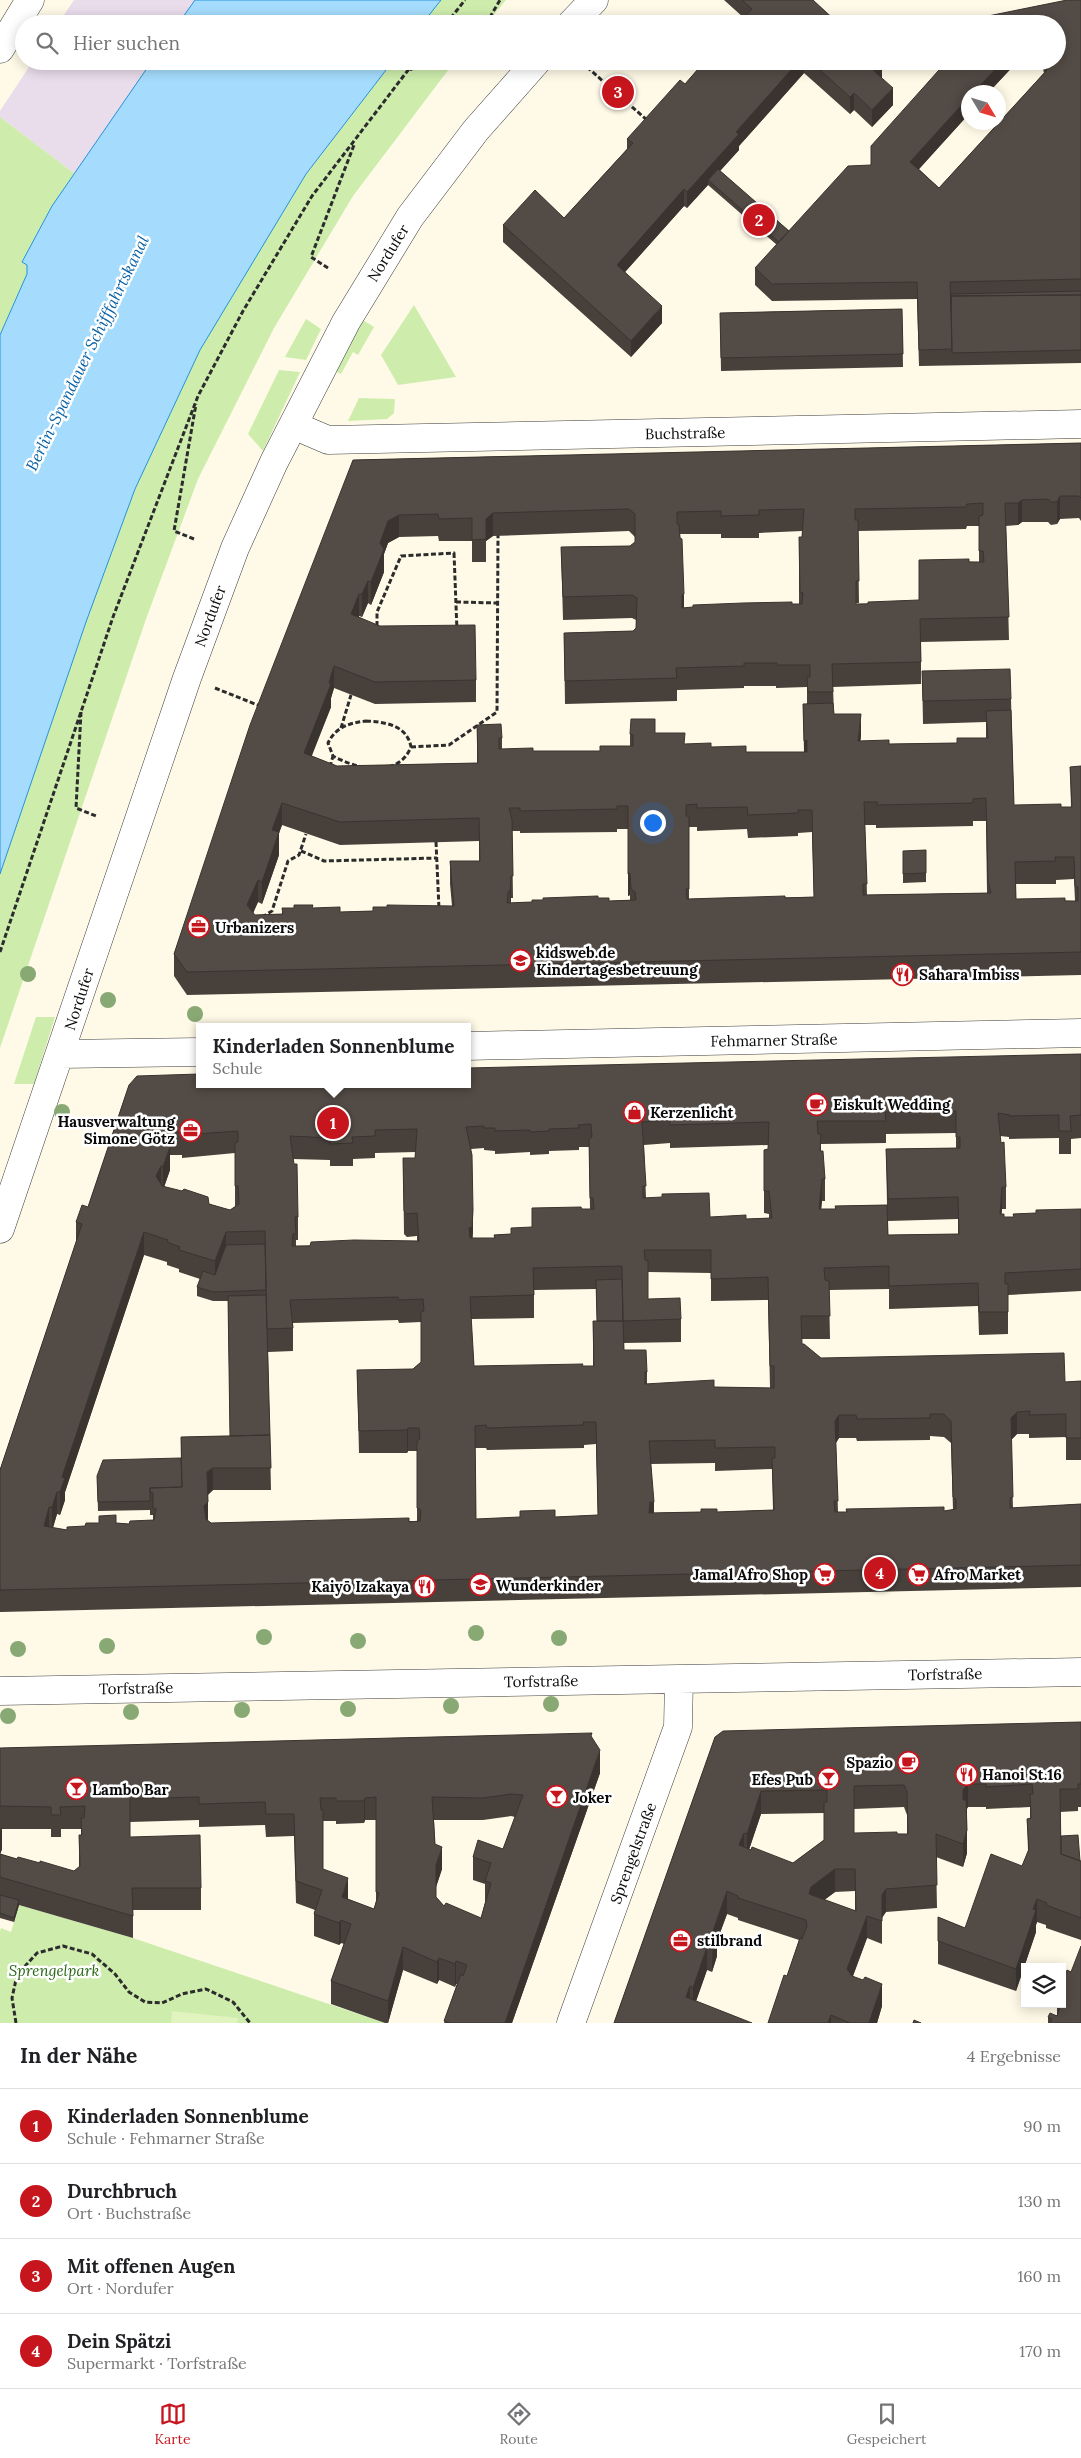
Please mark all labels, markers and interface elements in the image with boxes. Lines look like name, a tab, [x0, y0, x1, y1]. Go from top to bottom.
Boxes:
search box	[15, 15, 1066, 70]
icon: search	[33, 29, 61, 57]
text: Hier suchen	[73, 31, 180, 55]
pin: 3	[602, 73, 634, 111]
north arrow	[961, 85, 1006, 130]
pin: 2	[743, 201, 775, 239]
street label: Nordufer	[363, 220, 413, 285]
water label: Berlin-Spandauer Schifffahrtskanal	[21, 232, 153, 474]
street label: Buchstraße	[645, 423, 725, 443]
street label: Nordufer	[190, 582, 230, 649]
your location	[640, 810, 666, 836]
office icon: Urbanizers	[187, 915, 211, 939]
place label: Urbanizers	[215, 918, 294, 937]
place label: kidsweb.de Kindertagesbetreuung	[536, 943, 698, 979]
school or university icon: kidsweb.de Kindertagesbetreuung	[508, 949, 532, 973]
restaurant icon: Sahara Imbiss	[891, 962, 915, 986]
street label: Nordufer	[60, 965, 98, 1032]
place label: Sahara Imbiss	[919, 965, 1019, 984]
popup	[196, 1023, 471, 1088]
street label: Fehmarner Straße	[710, 1029, 838, 1051]
text: Kinderladen Sonnenblume	[213, 1034, 454, 1058]
text: Schule	[213, 1058, 262, 1078]
cafe icon: Eiskult Wedding	[805, 1092, 829, 1116]
place label: Eiskult Wedding	[833, 1095, 951, 1114]
shop icon: Kerzenlicht	[622, 1100, 646, 1124]
place label: Kerzenlicht	[650, 1103, 734, 1122]
pin: 1	[317, 1104, 349, 1142]
place label: Hausverwaltung Simone Götz	[57, 1112, 176, 1148]
office icon: Hausverwaltung Simone Götz	[179, 1118, 203, 1142]
pin: 4	[864, 1554, 896, 1592]
supermarket icon: Jamal Afro Shop	[812, 1562, 836, 1586]
supermarket icon: Afro Market	[906, 1562, 930, 1586]
place label: Jamal Afro Shop	[693, 1565, 808, 1584]
place label: Afro Market	[934, 1565, 1022, 1584]
school or university icon: Wunderkinder	[468, 1573, 492, 1597]
restaurant icon: Kaiyō Izakaya	[413, 1574, 437, 1598]
place label: Wunderkinder	[496, 1576, 602, 1595]
place label: Kaiyō Izakaya	[311, 1577, 409, 1596]
street label: Torfstraße	[908, 1664, 982, 1684]
street label: Torfstraße	[504, 1671, 578, 1691]
street label: Torfstraße	[99, 1678, 173, 1698]
cafe icon: Spazio	[897, 1750, 921, 1774]
place label: Spazio	[846, 1753, 893, 1772]
restaurant icon: Hanoi St.16	[954, 1762, 978, 1786]
place label: Hanoi St.16	[982, 1765, 1062, 1784]
bar icon: Efes Pub	[817, 1767, 841, 1791]
place label: Efes Pub	[752, 1770, 813, 1789]
bar icon: Lambo Bar	[64, 1777, 88, 1801]
place label: Lambo Bar	[92, 1780, 170, 1799]
bar icon: Joker	[545, 1785, 569, 1809]
place label: Joker	[573, 1788, 612, 1807]
street label: Sprengelstraße	[606, 1800, 660, 1906]
office icon: stilbrand	[669, 1928, 693, 1952]
place label: stilbrand	[697, 1931, 762, 1950]
park label: Sprengelpark	[9, 1961, 99, 1980]
map controls	[1021, 1963, 1066, 2008]
button: layers	[1021, 1963, 1066, 2008]
text: In der Nähe	[20, 2042, 137, 2069]
text: 4 Ergebnisse	[967, 2046, 1061, 2066]
text: Kinderladen Sonnenblume	[67, 2104, 309, 2128]
text: 1	[33, 2116, 39, 2136]
text: 90 m	[1023, 2116, 1061, 2136]
text: Schule · Fehmarner Straße	[67, 2128, 265, 2148]
text: Durchbruch	[67, 2179, 177, 2203]
text: 2	[32, 2191, 40, 2211]
text: 130 m	[1018, 2191, 1061, 2211]
text: Ort · Buchstraße	[67, 2203, 191, 2223]
text: Mit offenen Augen	[67, 2254, 235, 2278]
text: 3	[32, 2266, 40, 2286]
text: 160 m	[1017, 2266, 1061, 2286]
text: Ort · Nordufer	[67, 2278, 174, 2298]
text: Dein Spätzi	[67, 2329, 171, 2353]
text: 4	[32, 2341, 40, 2361]
text: 170 m	[1019, 2341, 1061, 2361]
text: Supermarkt · Torfstraße	[67, 2353, 247, 2373]
tab: Karte	[155, 2400, 190, 2448]
tab: Route	[500, 2400, 538, 2448]
tab: Gespeichert	[847, 2400, 926, 2448]

